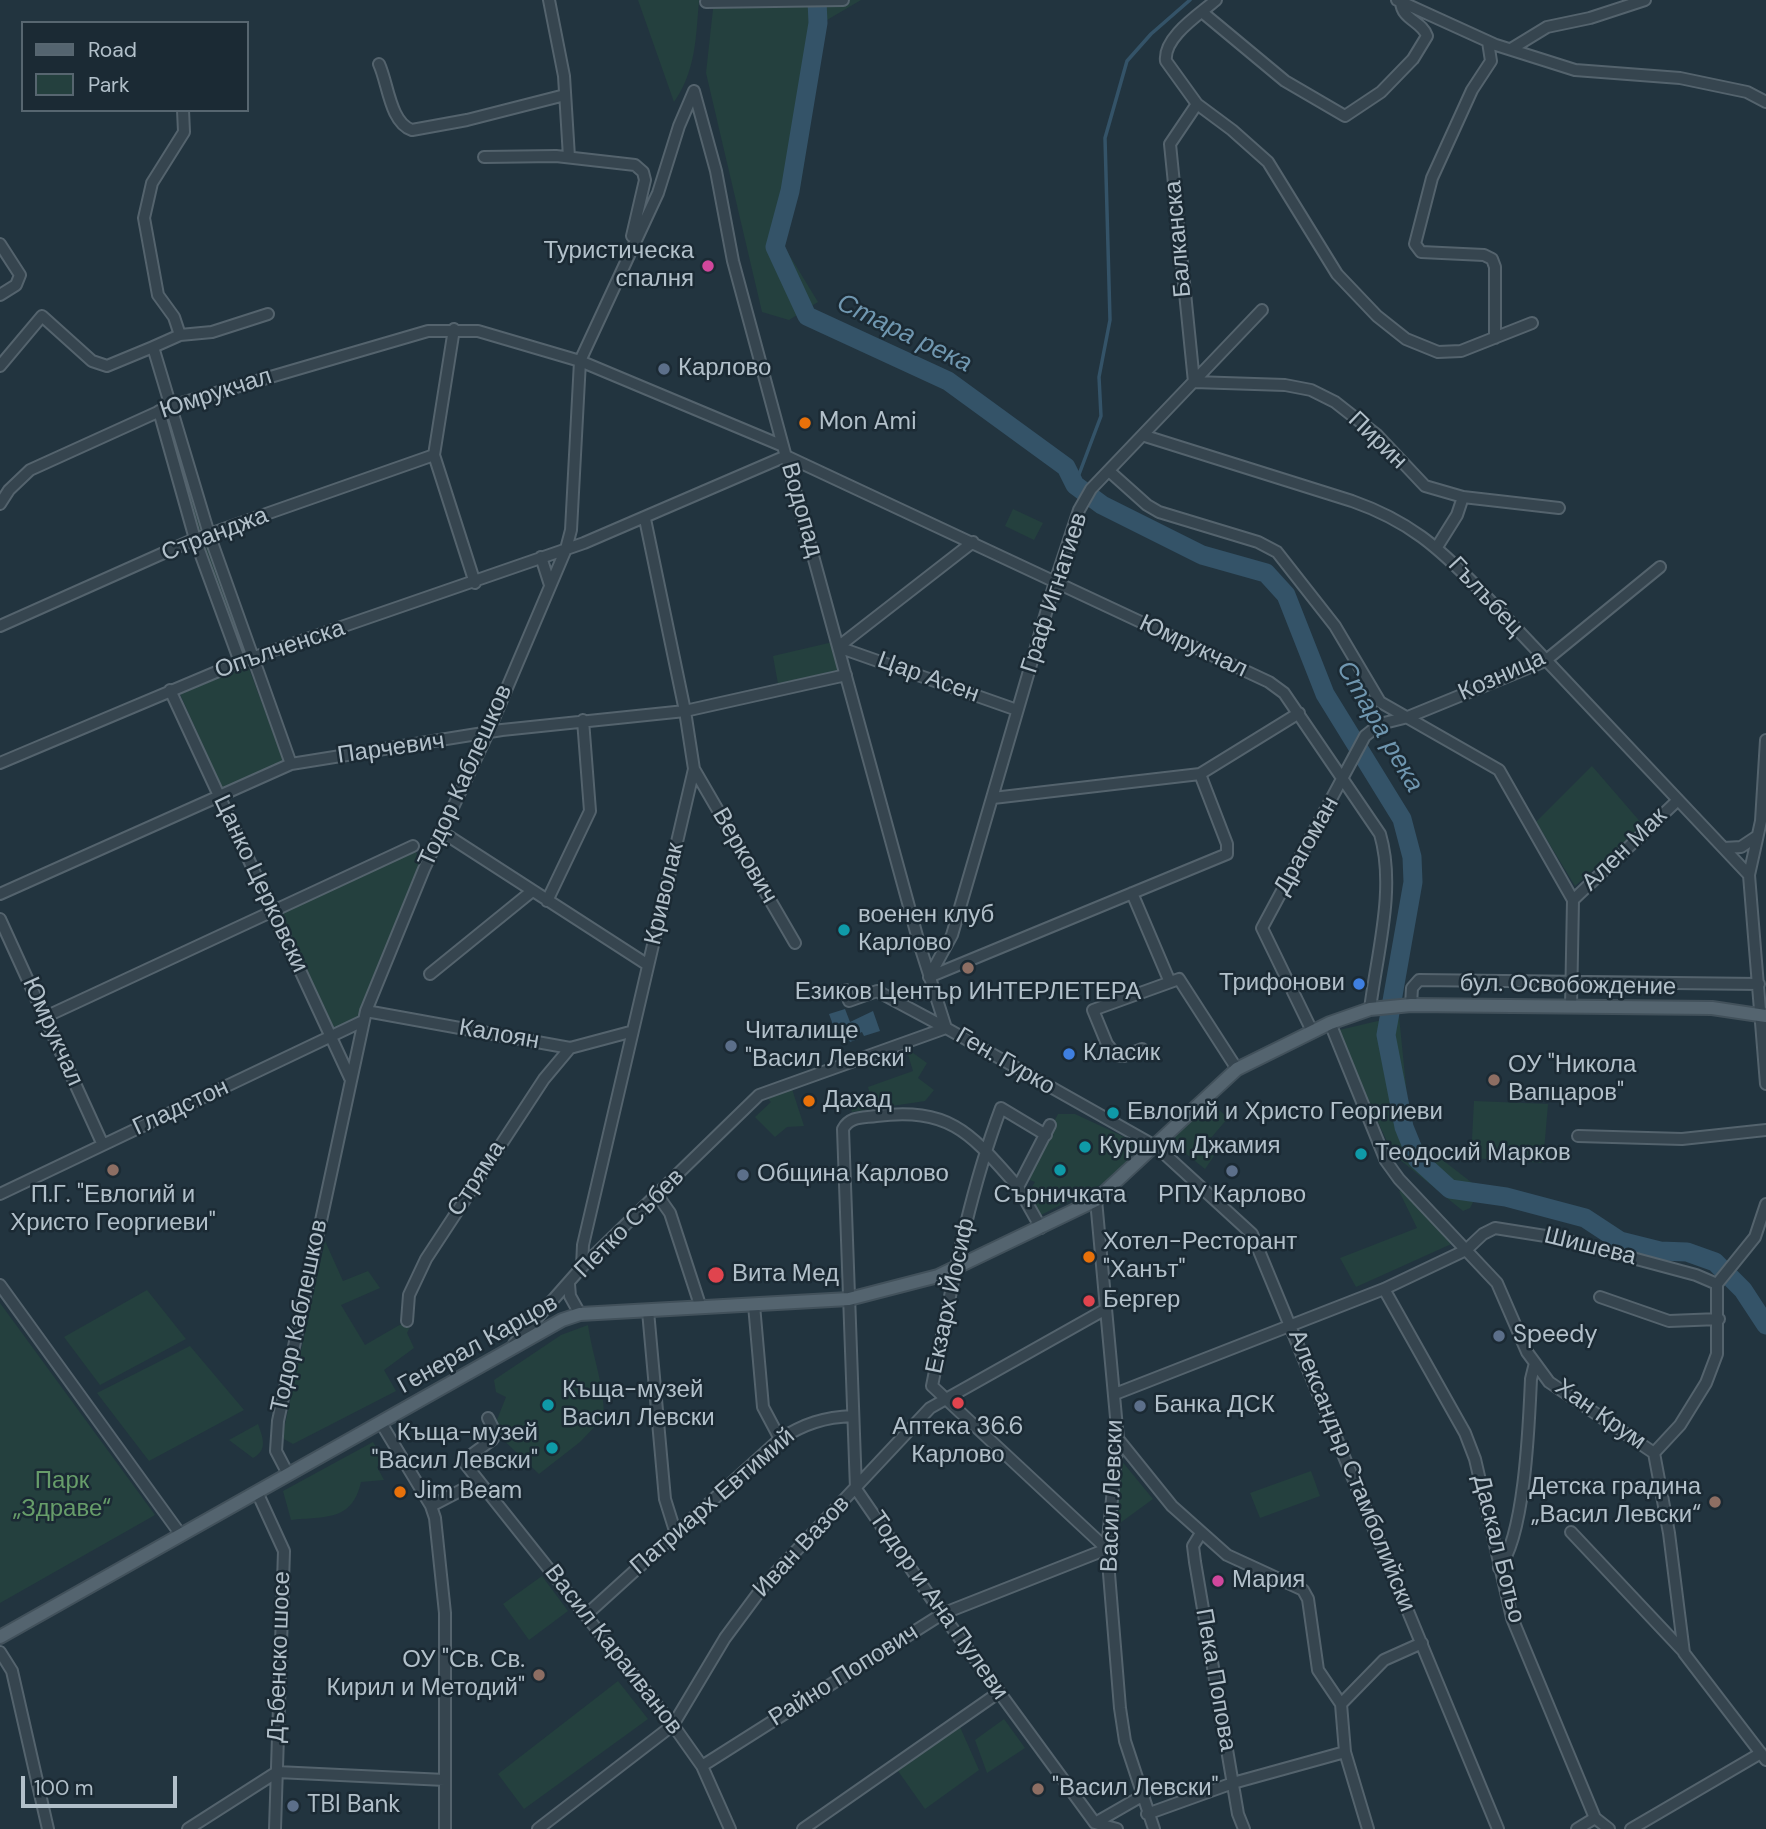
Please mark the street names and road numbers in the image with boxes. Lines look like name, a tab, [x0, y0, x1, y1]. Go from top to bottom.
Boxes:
street label: Балканска	[1160, 179, 1198, 299]
street label: Юмрукчал	[156, 362, 276, 426]
street label: Пирин	[1342, 406, 1412, 476]
street label: Водопад	[774, 460, 828, 560]
street label: Странджа	[158, 502, 272, 568]
street label: Граф Игнатиев	[1015, 509, 1095, 677]
street label: Гълъбец	[1441, 552, 1529, 642]
street label: Юмрукчал	[1134, 609, 1252, 685]
street label: Опълченска	[211, 614, 349, 686]
street label: Козница	[1454, 644, 1550, 708]
street label: Цар Асен	[873, 646, 983, 710]
street label: Тодор Каблешков	[413, 681, 519, 871]
street label: Парчевич	[336, 727, 446, 771]
street label: Цанко Церковски	[206, 791, 314, 977]
street label: Драгоман	[1268, 792, 1346, 900]
street label: Ален Мак	[1576, 802, 1674, 898]
street label: Веркович	[705, 803, 783, 909]
street label: Криволак	[639, 840, 691, 948]
street label: бул. Освобождение	[1459, 970, 1677, 1002]
street label: Юмрукчал	[15, 973, 89, 1091]
street label: Калоян	[457, 1014, 541, 1056]
street label: Ген. Гурко	[950, 1022, 1060, 1102]
street label: Гладстон	[129, 1073, 233, 1143]
street label: Стряма	[442, 1136, 512, 1222]
street label: Петко Събев	[569, 1163, 691, 1285]
street label: Екзарх Йосиф	[920, 1216, 982, 1376]
street label: Тодор Каблешков	[266, 1217, 334, 1415]
street label: Шишева	[1541, 1222, 1639, 1272]
street label: Генерал Карцов	[393, 1289, 563, 1401]
street label: Александър Стамболийски	[1281, 1326, 1421, 1616]
street label: Хан Крум	[1549, 1373, 1651, 1457]
street label: Васил Левски	[1096, 1419, 1130, 1573]
street label: Патриарх Евтимий	[625, 1423, 801, 1581]
street label: Даскал Ботьо	[1466, 1472, 1530, 1626]
street label: Иван Вазов	[748, 1490, 856, 1604]
street label: Тодор и Ана Пулеви	[862, 1506, 1014, 1706]
street label: Васил Караиванов	[538, 1559, 688, 1741]
street label: Дъбенско шосе	[263, 1571, 297, 1743]
street label: Пека Попова	[1188, 1607, 1242, 1753]
street label: Райно Попович	[764, 1619, 924, 1733]

